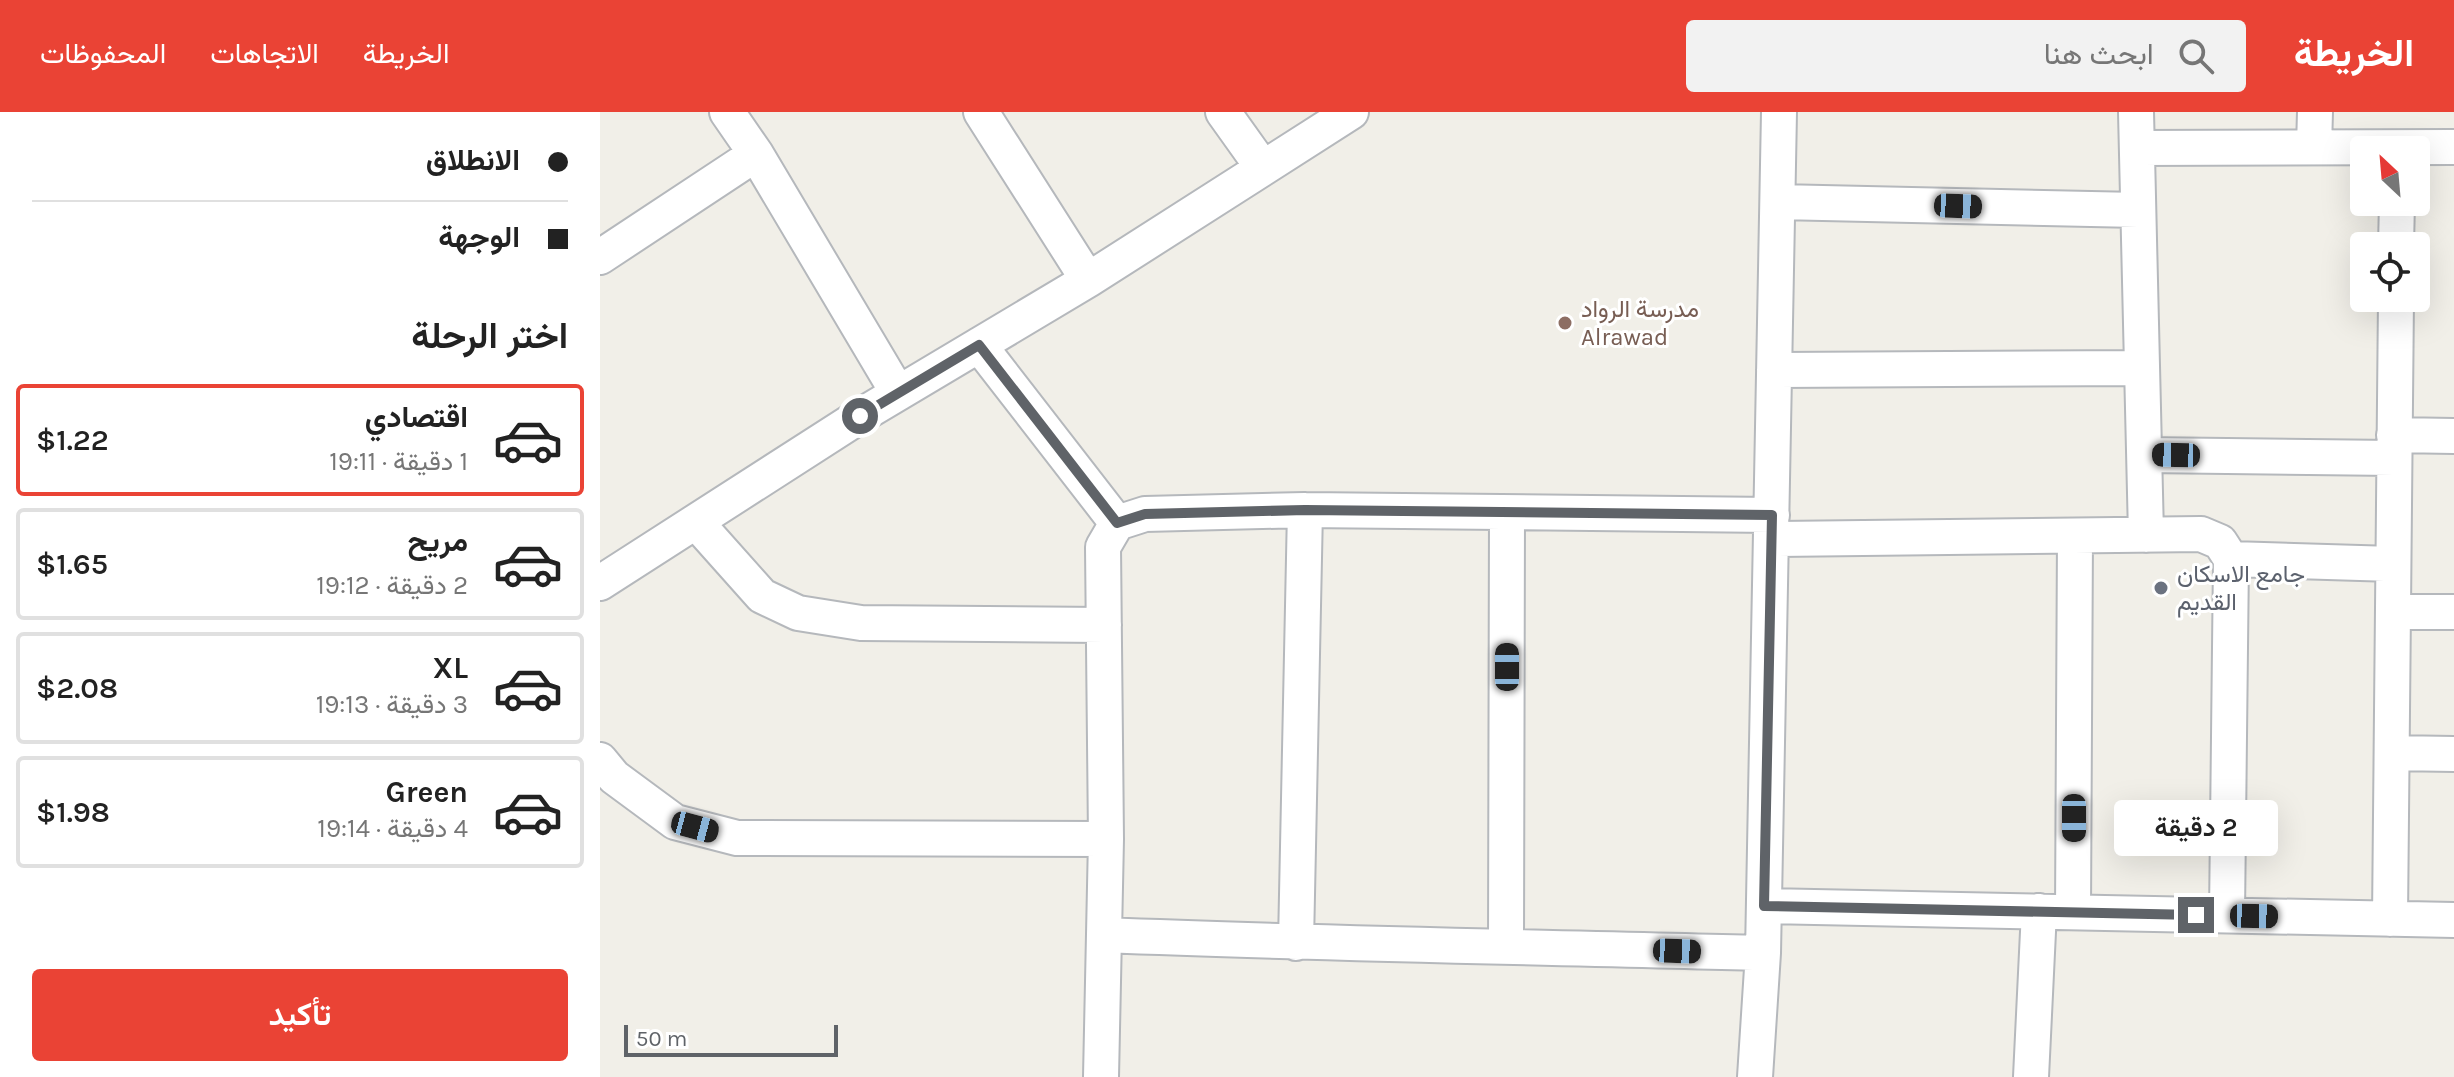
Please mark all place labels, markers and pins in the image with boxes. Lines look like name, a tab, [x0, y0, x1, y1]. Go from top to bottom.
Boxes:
place label: مدرسة الرواد Alrawad	[1581, 295, 1699, 351]
marker: مدرسة الرواد Alrawad	[1556, 314, 1574, 332]
place label: جامع الاسكان القديم	[2177, 560, 2305, 618]
marker: جامع الاسكان القديم	[2152, 579, 2170, 597]

